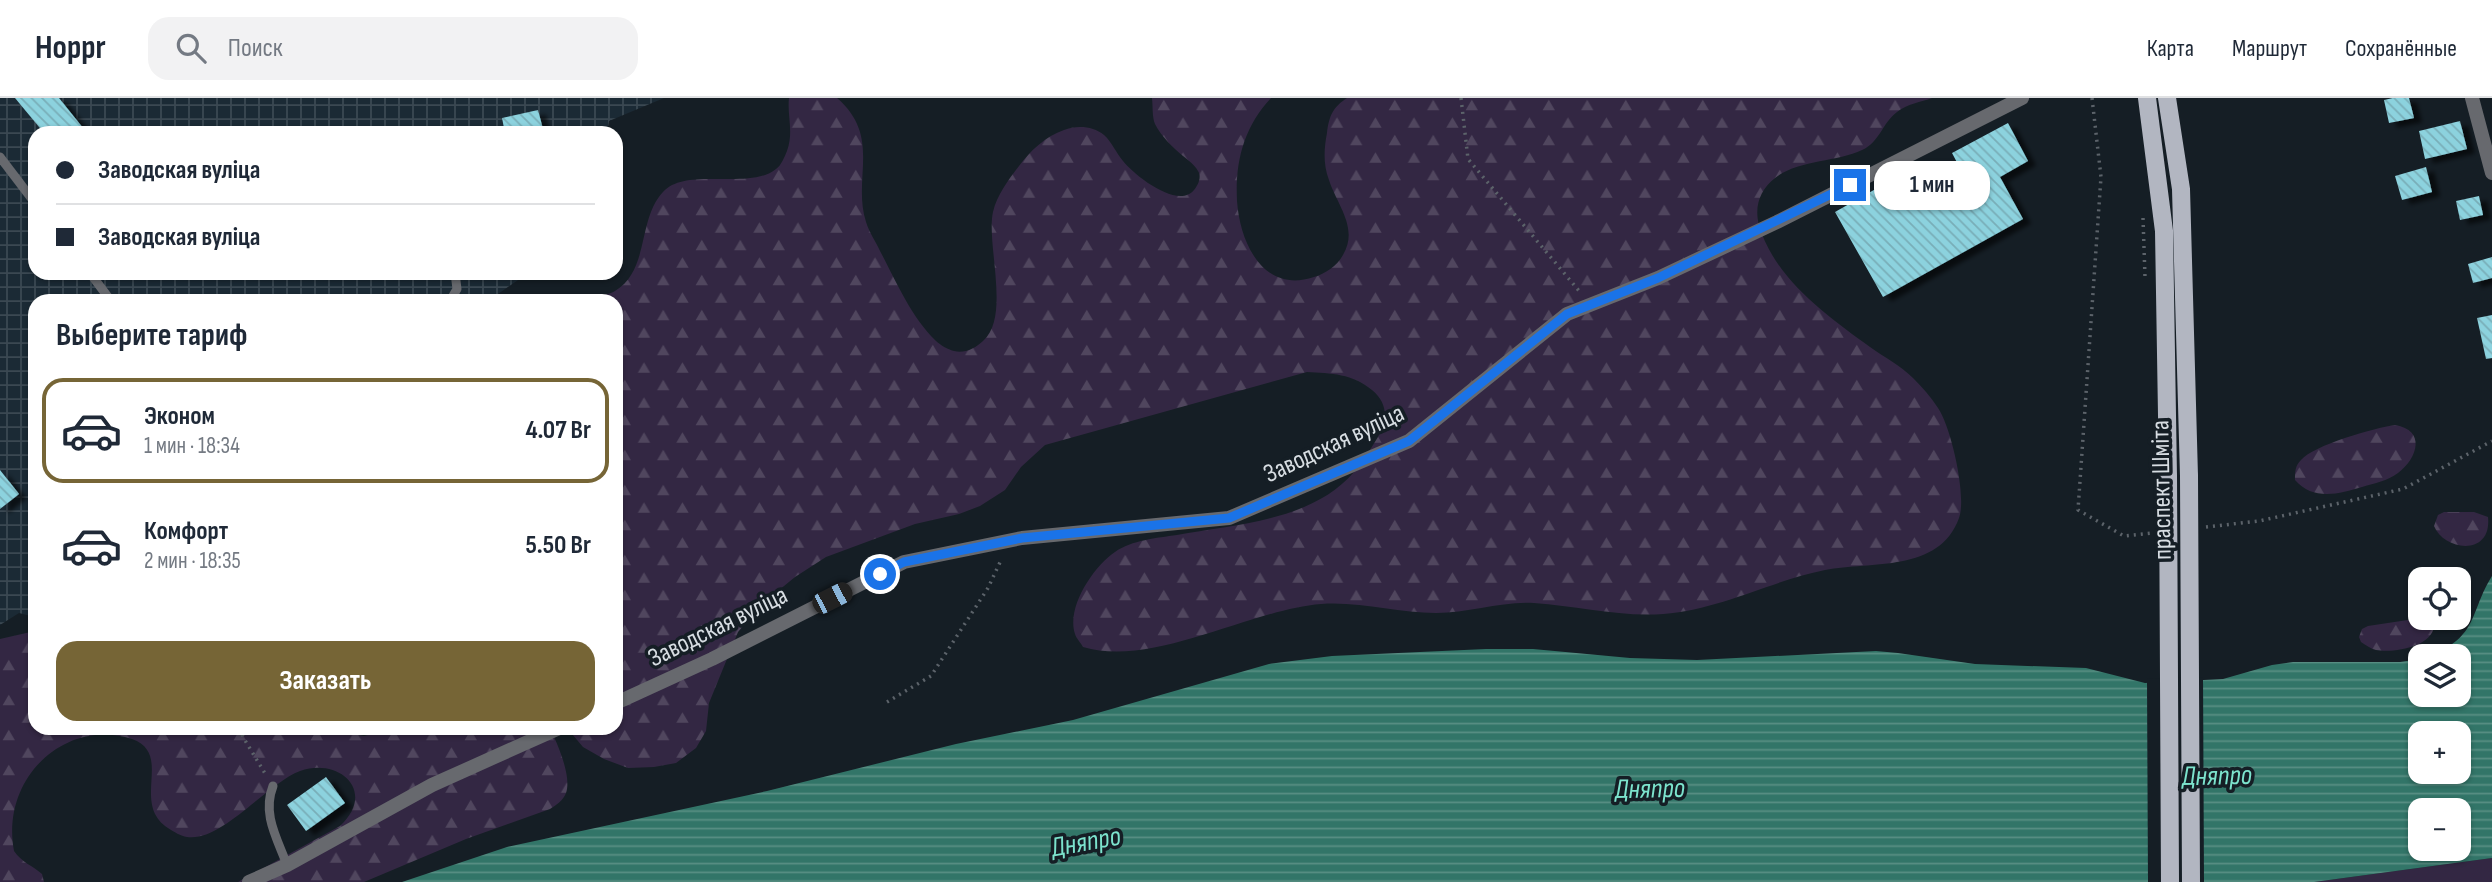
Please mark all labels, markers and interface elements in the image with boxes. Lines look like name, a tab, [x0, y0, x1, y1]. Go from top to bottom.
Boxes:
search box	[148, 17, 638, 80]
text: Hoppr	[35, 28, 106, 68]
icon: search	[172, 29, 210, 67]
text: Поиск	[228, 33, 283, 64]
text: Карта	[2147, 34, 2194, 63]
text: Маршрут	[2232, 34, 2307, 63]
text: Сохранённые	[2345, 34, 2457, 63]
text: Заводская вуліца	[98, 155, 260, 186]
callout: 1 мин	[1874, 160, 1990, 210]
route end	[1834, 169, 1866, 201]
text: 1 мин	[1910, 171, 1954, 199]
text: Заводская вуліца	[98, 222, 260, 253]
text: Выберите тариф	[56, 316, 247, 355]
street label: Заводская вуліца	[1259, 398, 1409, 490]
icon: car	[60, 399, 123, 462]
text: Эконом	[144, 401, 215, 432]
text: 4.07 Br	[525, 415, 591, 446]
street label: праспект Шміта	[2145, 420, 2179, 560]
text: 1 мин · 18:34	[144, 432, 240, 460]
icon: car	[60, 514, 123, 577]
text: Комфорт	[144, 516, 228, 547]
text: 5.50 Br	[525, 530, 591, 561]
text: 2 мин · 18:35	[144, 547, 241, 575]
route start	[864, 558, 896, 590]
map controls	[2408, 567, 2471, 861]
button: locate	[2408, 567, 2471, 630]
car	[809, 579, 856, 617]
street label: Заводская вуліца	[643, 580, 793, 674]
button: Заказать	[56, 641, 595, 721]
button: layers	[2408, 644, 2471, 707]
button: +	[2408, 721, 2471, 784]
water label: Дняпро	[2180, 759, 2253, 793]
water label: Дняпро	[1613, 772, 1686, 806]
button: −	[2408, 798, 2471, 861]
water label: Дняпро	[1047, 820, 1124, 865]

